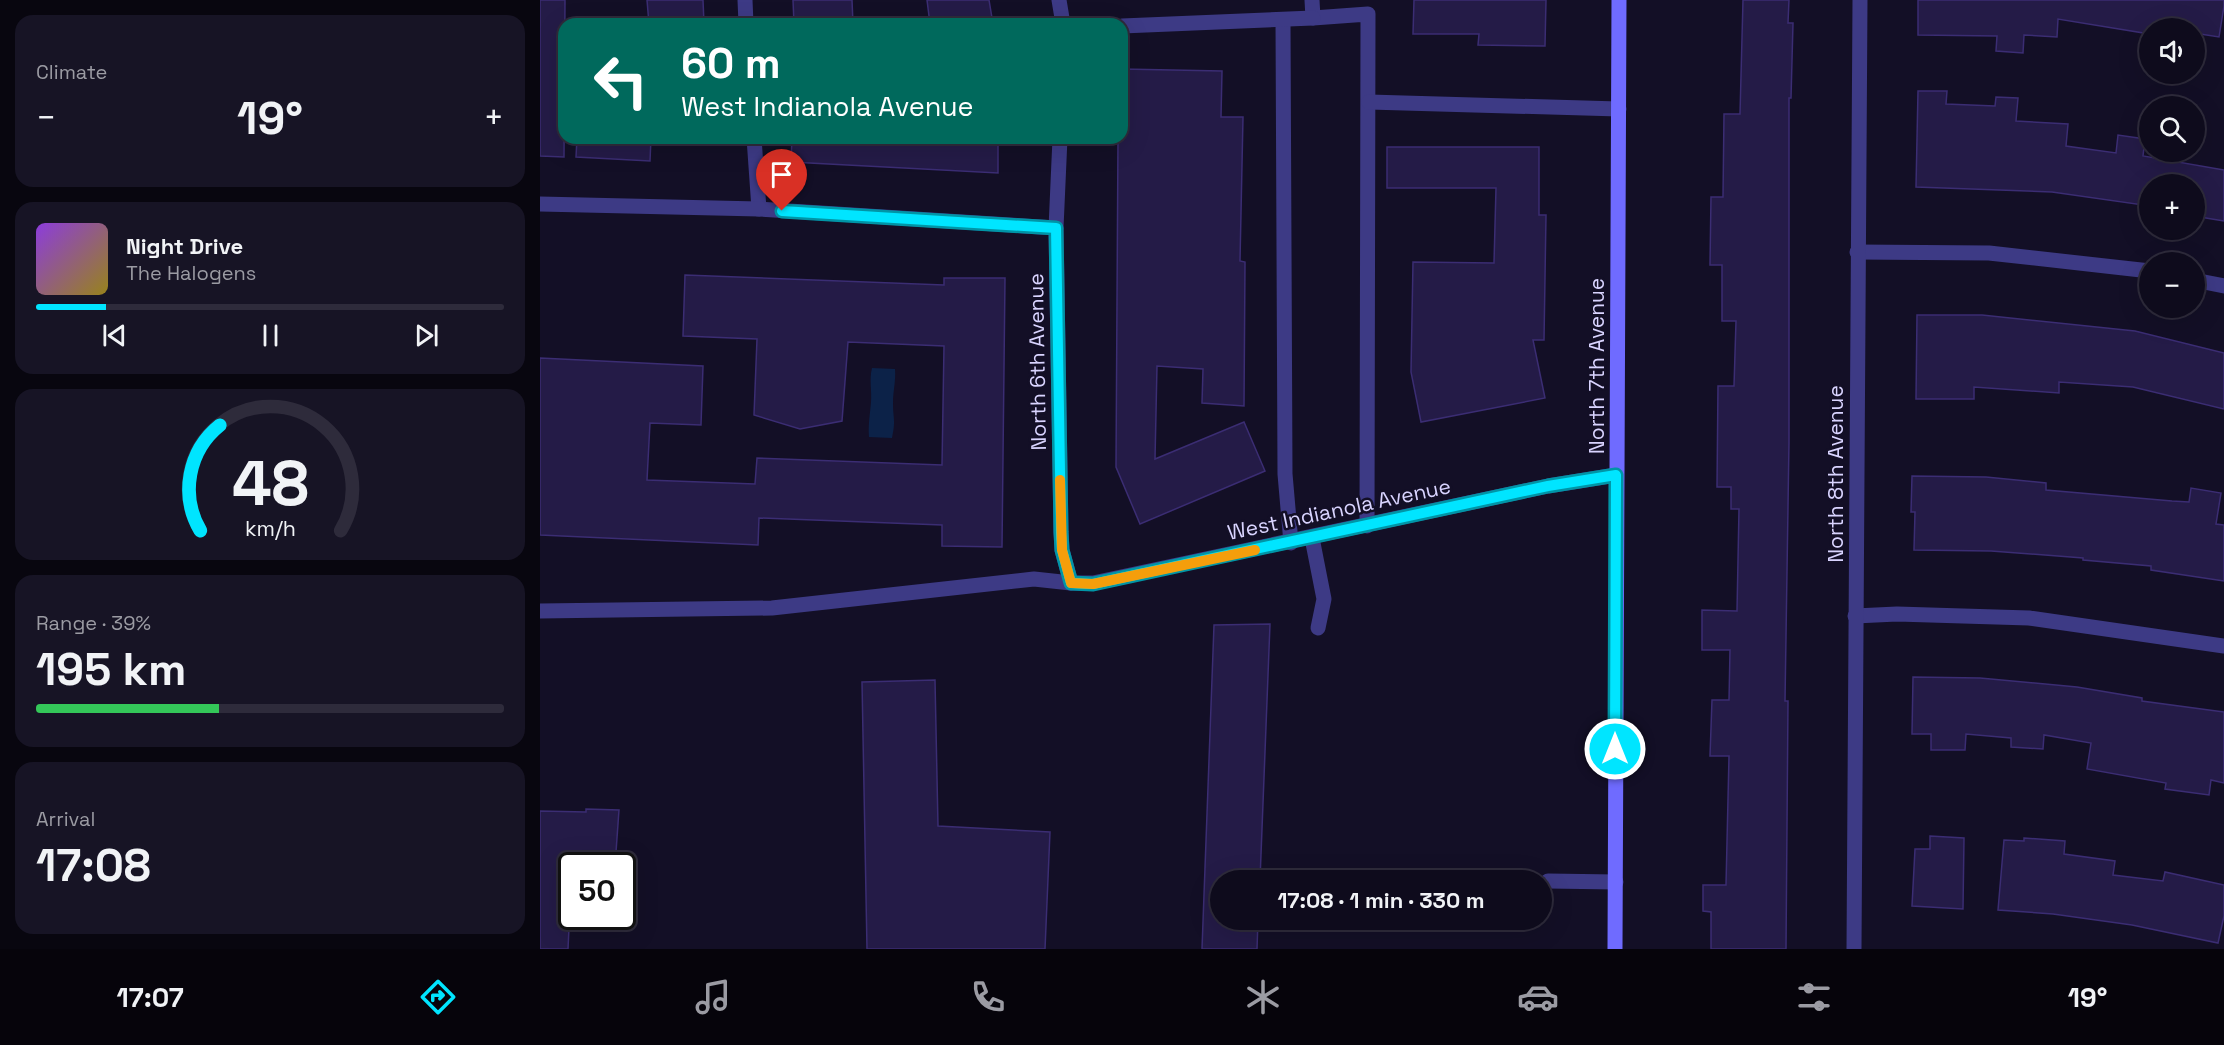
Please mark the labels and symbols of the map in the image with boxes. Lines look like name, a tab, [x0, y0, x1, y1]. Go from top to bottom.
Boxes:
pin	[756, 149, 807, 211]
street label: North 6th Avenue	[1022, 273, 1052, 451]
street label: North 7th Avenue	[1583, 278, 1610, 454]
street label: North 8th Avenue	[1822, 385, 1849, 563]
street label: West Indianola Avenue	[1225, 472, 1453, 546]
position arrow	[1583, 717, 1647, 781]
speed limit sign: 50	[558, 852, 636, 930]

